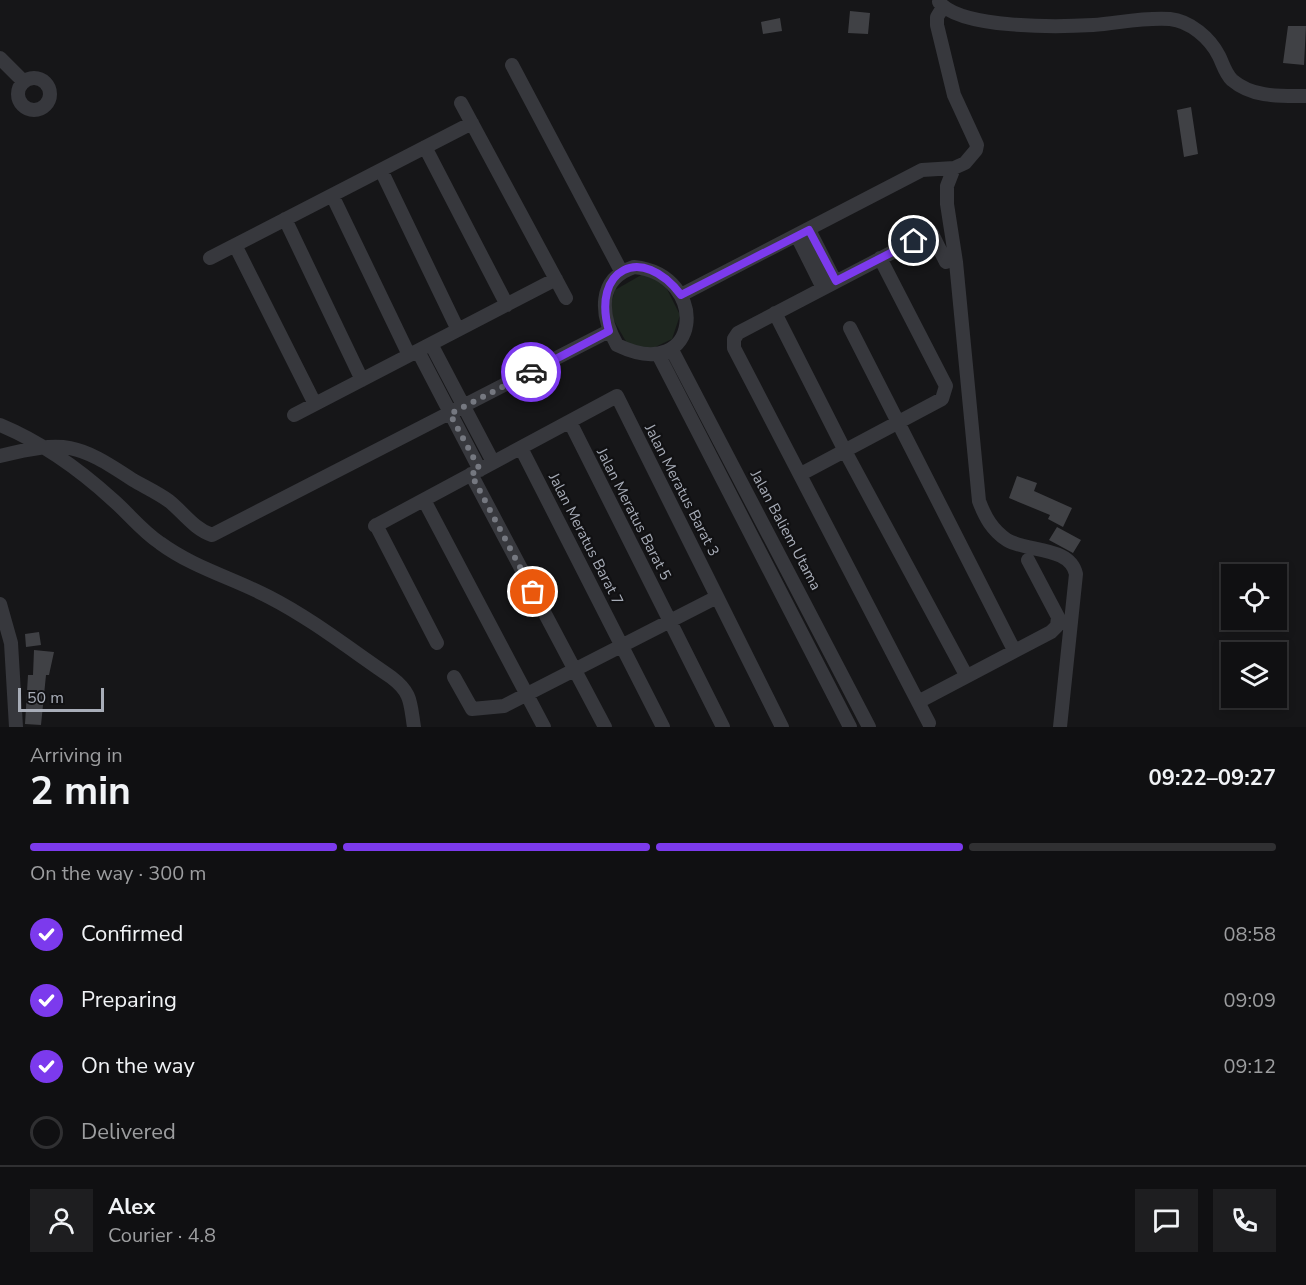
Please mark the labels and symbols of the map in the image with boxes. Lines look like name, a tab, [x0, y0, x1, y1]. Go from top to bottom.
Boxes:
pin	[888, 215, 939, 266]
courier	[501, 342, 561, 402]
street label: Jalan Meratus Barat 3	[640, 420, 724, 559]
street label: Jalan Meratus Barat 5	[592, 444, 676, 583]
street label: Jalan Baliem Utama	[745, 466, 826, 593]
street label: Jalan Meratus Barat 7	[544, 469, 628, 608]
pin	[507, 566, 558, 617]
scale bar	[18, 685, 104, 712]

